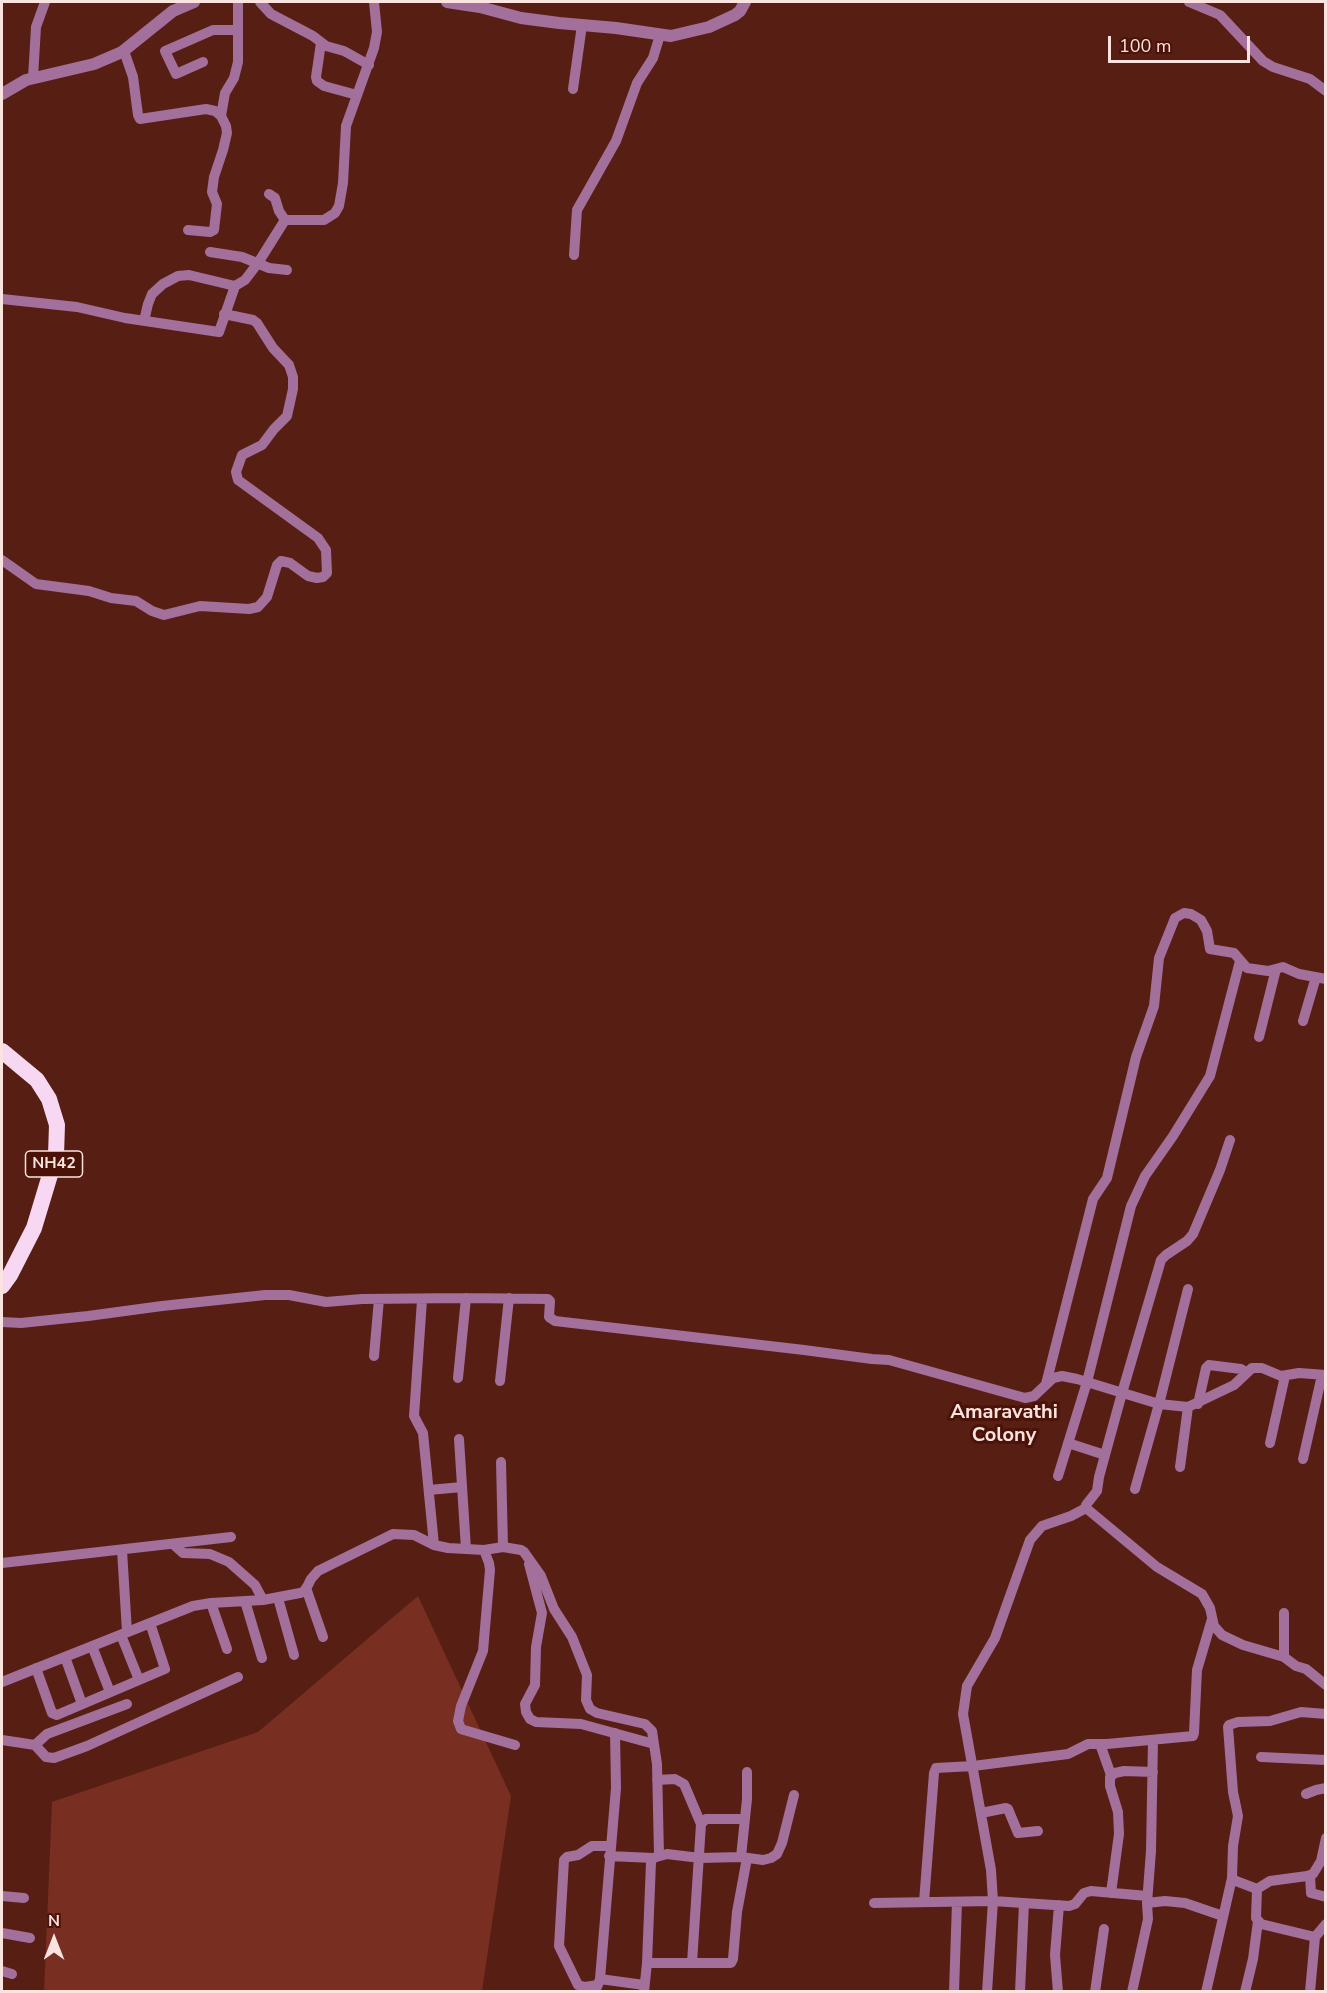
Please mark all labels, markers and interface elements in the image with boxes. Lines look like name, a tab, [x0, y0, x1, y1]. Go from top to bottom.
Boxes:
scale bar	[1111, 24, 1254, 62]
text: 100 m	[1119, 34, 1171, 58]
road number: NH42	[26, 1151, 82, 1177]
district label: Amaravathi Colony	[950, 1401, 1058, 1448]
north arrow	[24, 1909, 84, 1969]
text: N	[48, 1910, 60, 1932]

